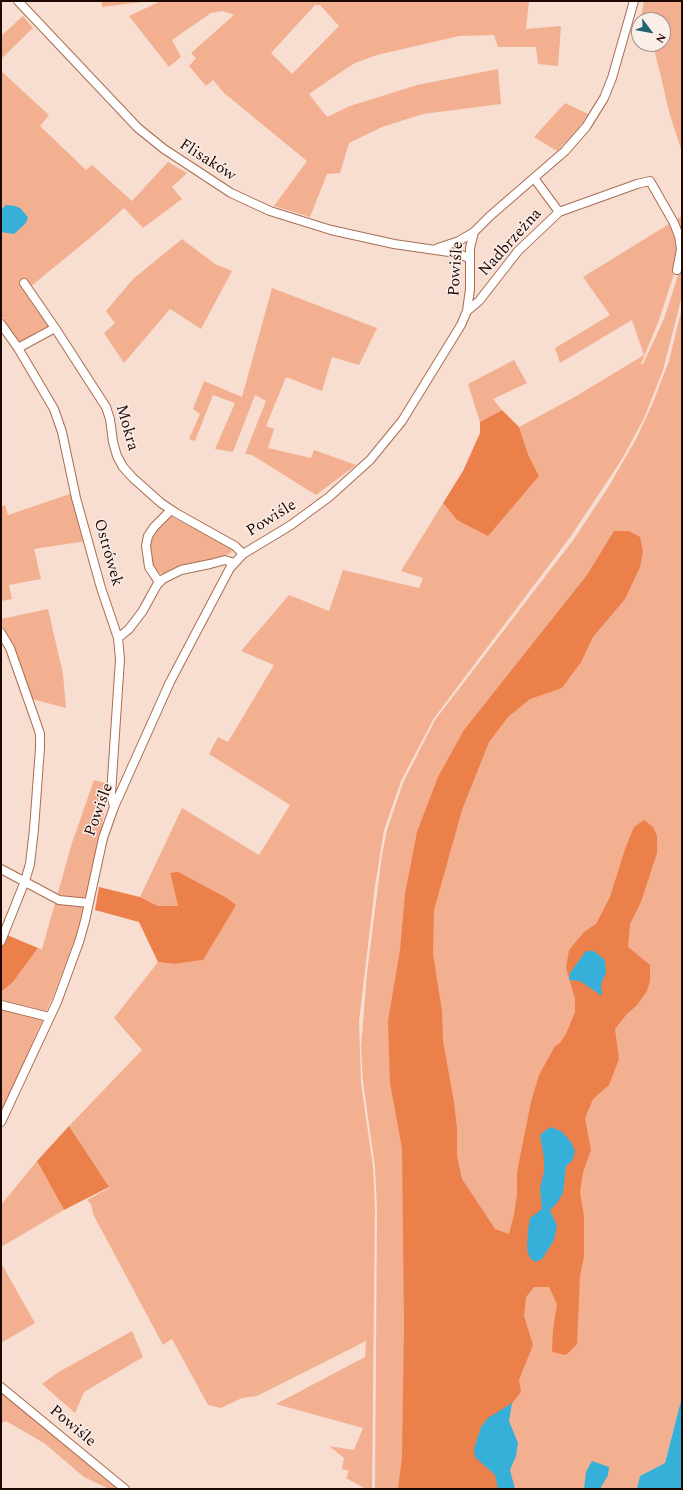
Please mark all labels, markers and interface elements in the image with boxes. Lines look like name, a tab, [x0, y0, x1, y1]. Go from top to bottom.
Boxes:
north arrow	[631, 12, 671, 52]
text: N	[651, 30, 670, 46]
street label: Flisaków	[175, 136, 239, 186]
street label: Nadbrzeżna	[476, 205, 546, 281]
street label: Powiśle	[446, 241, 468, 297]
street label: Mokra	[110, 403, 142, 453]
street label: Powiśle	[244, 496, 300, 542]
street label: Ostrówek	[88, 517, 126, 589]
street label: Powiśle	[82, 781, 118, 839]
street label: Powiśle	[45, 1402, 99, 1452]

